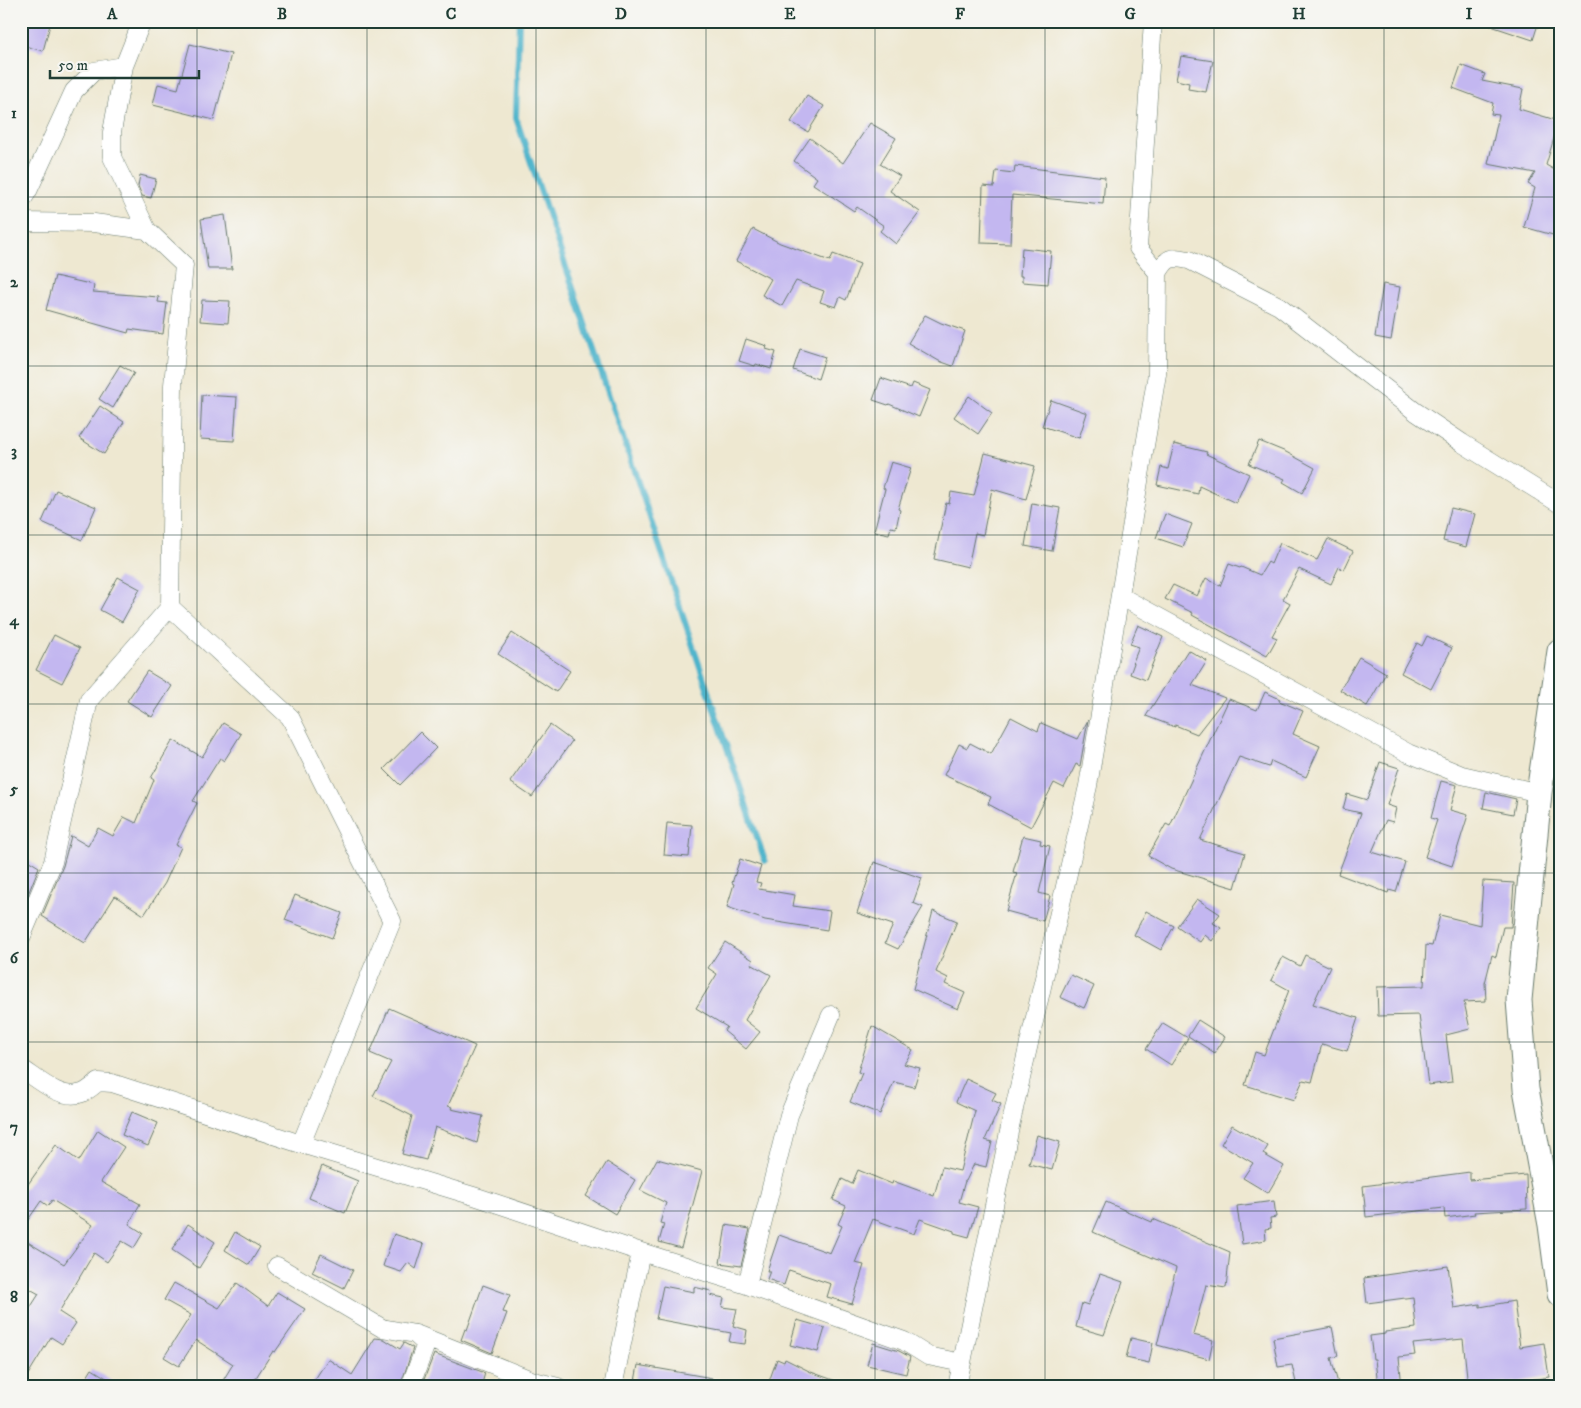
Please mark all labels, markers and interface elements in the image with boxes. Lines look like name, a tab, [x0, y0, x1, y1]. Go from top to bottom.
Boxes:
text: A	[106, 4, 118, 24]
text: B	[277, 4, 287, 24]
text: C	[446, 4, 456, 24]
text: D	[615, 4, 627, 24]
text: E	[784, 4, 796, 24]
text: F	[955, 4, 965, 24]
text: G	[1124, 4, 1136, 24]
text: H	[1292, 4, 1306, 24]
text: I	[1466, 4, 1473, 24]
scale bar	[50, 48, 199, 80]
text: 50 m	[58, 56, 88, 75]
text: 1	[11, 103, 17, 123]
text: 2	[10, 272, 19, 292]
text: 3	[11, 441, 17, 461]
text: 4	[8, 610, 19, 630]
text: 5	[9, 779, 18, 799]
text: 6	[10, 948, 20, 968]
text: 7	[10, 1117, 18, 1137]
text: 8	[10, 1287, 18, 1307]

